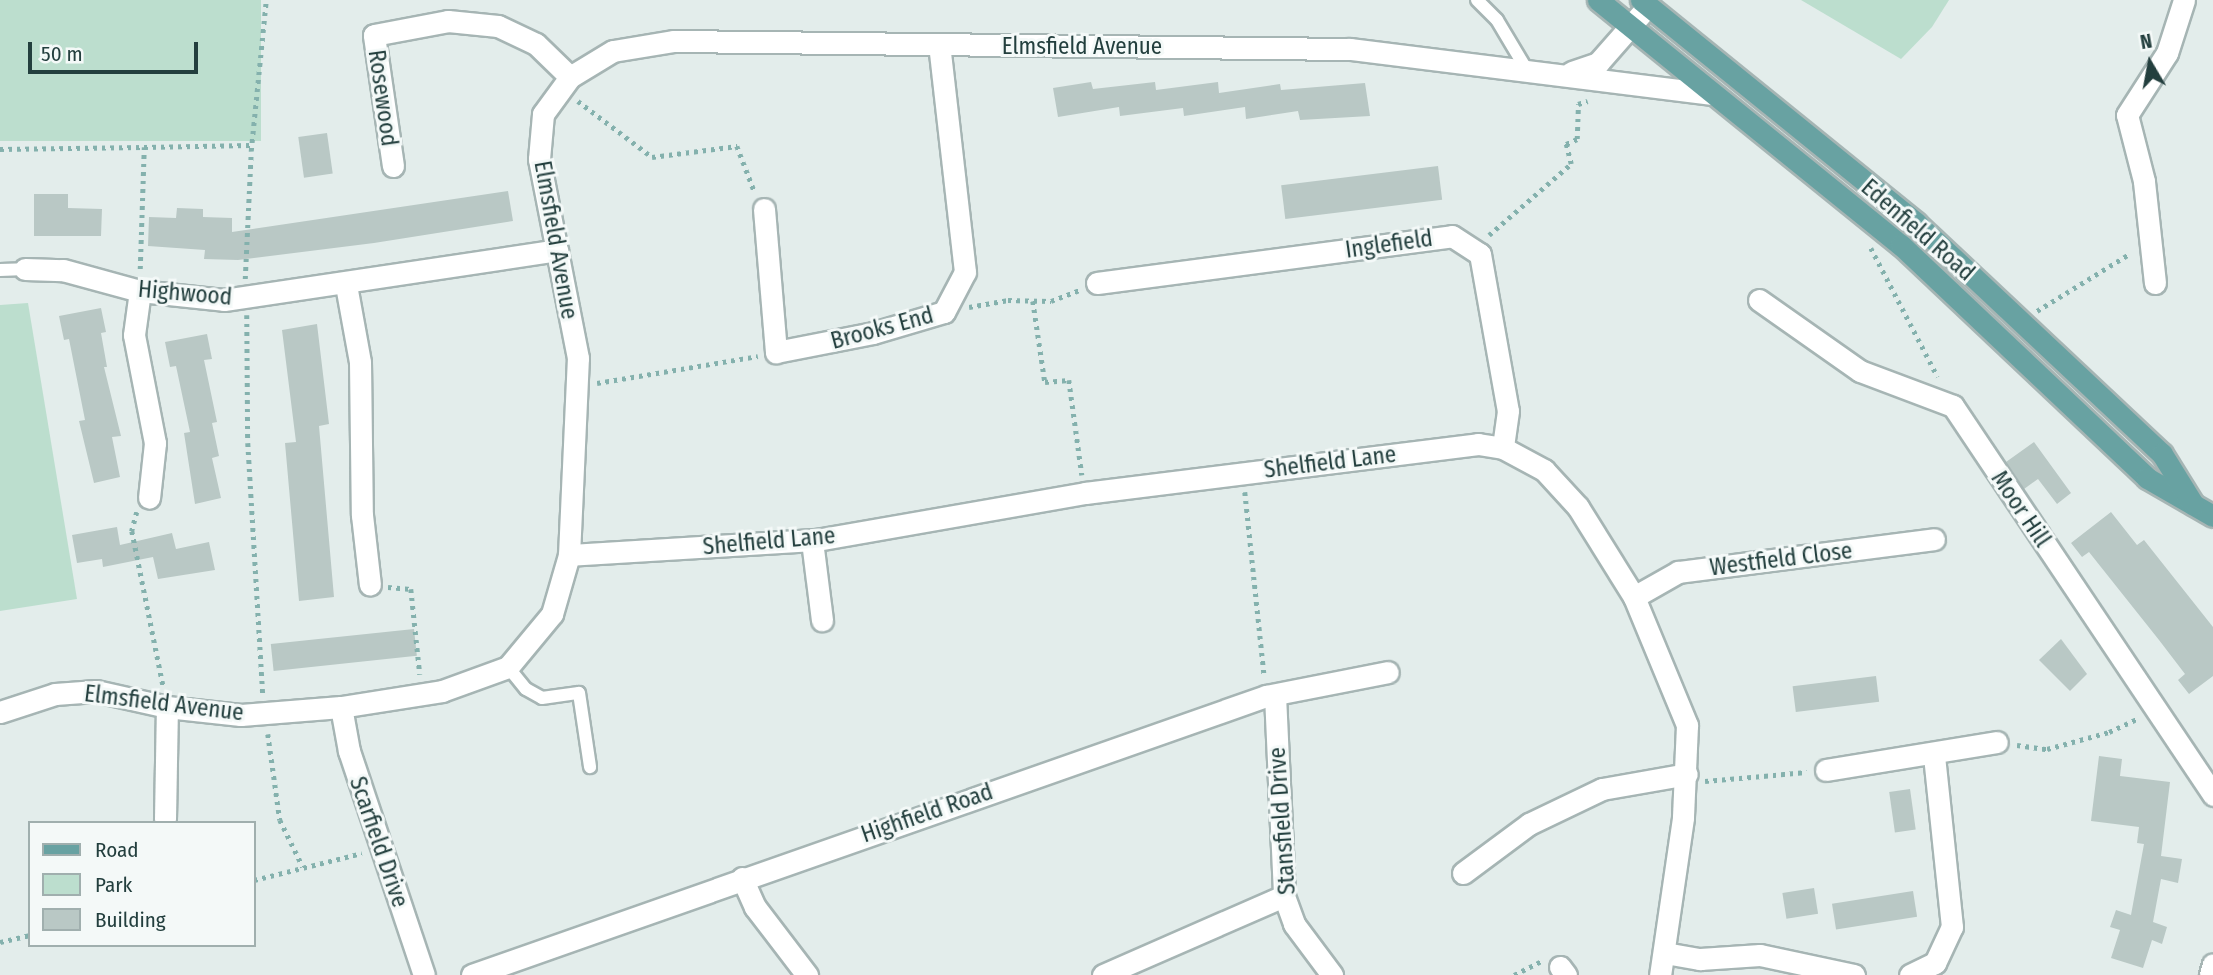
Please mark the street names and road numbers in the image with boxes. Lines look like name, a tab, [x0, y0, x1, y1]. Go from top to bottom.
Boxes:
street label: Elmsfield Avenue	[1002, 32, 1162, 60]
street label: Rosewood	[363, 48, 403, 148]
street label: Elmsfield Avenue	[528, 159, 584, 321]
street label: Edenfield Road	[1856, 173, 1980, 287]
street label: Inglefield	[1344, 224, 1434, 264]
street label: Highwood	[137, 275, 233, 311]
street label: Brooks End	[828, 301, 936, 355]
street label: Shelfield Lane	[1262, 440, 1398, 484]
street label: Moor Hill	[1986, 466, 2056, 552]
street label: Shelfield Lane	[702, 521, 836, 561]
street label: Westfield Close	[1708, 537, 1854, 581]
street label: Elmsfield Avenue	[83, 680, 245, 726]
street label: Stansfield Drive	[1263, 746, 1301, 896]
street label: Scarfield Drive	[344, 773, 414, 911]
street label: Highfield Road	[858, 778, 996, 848]

